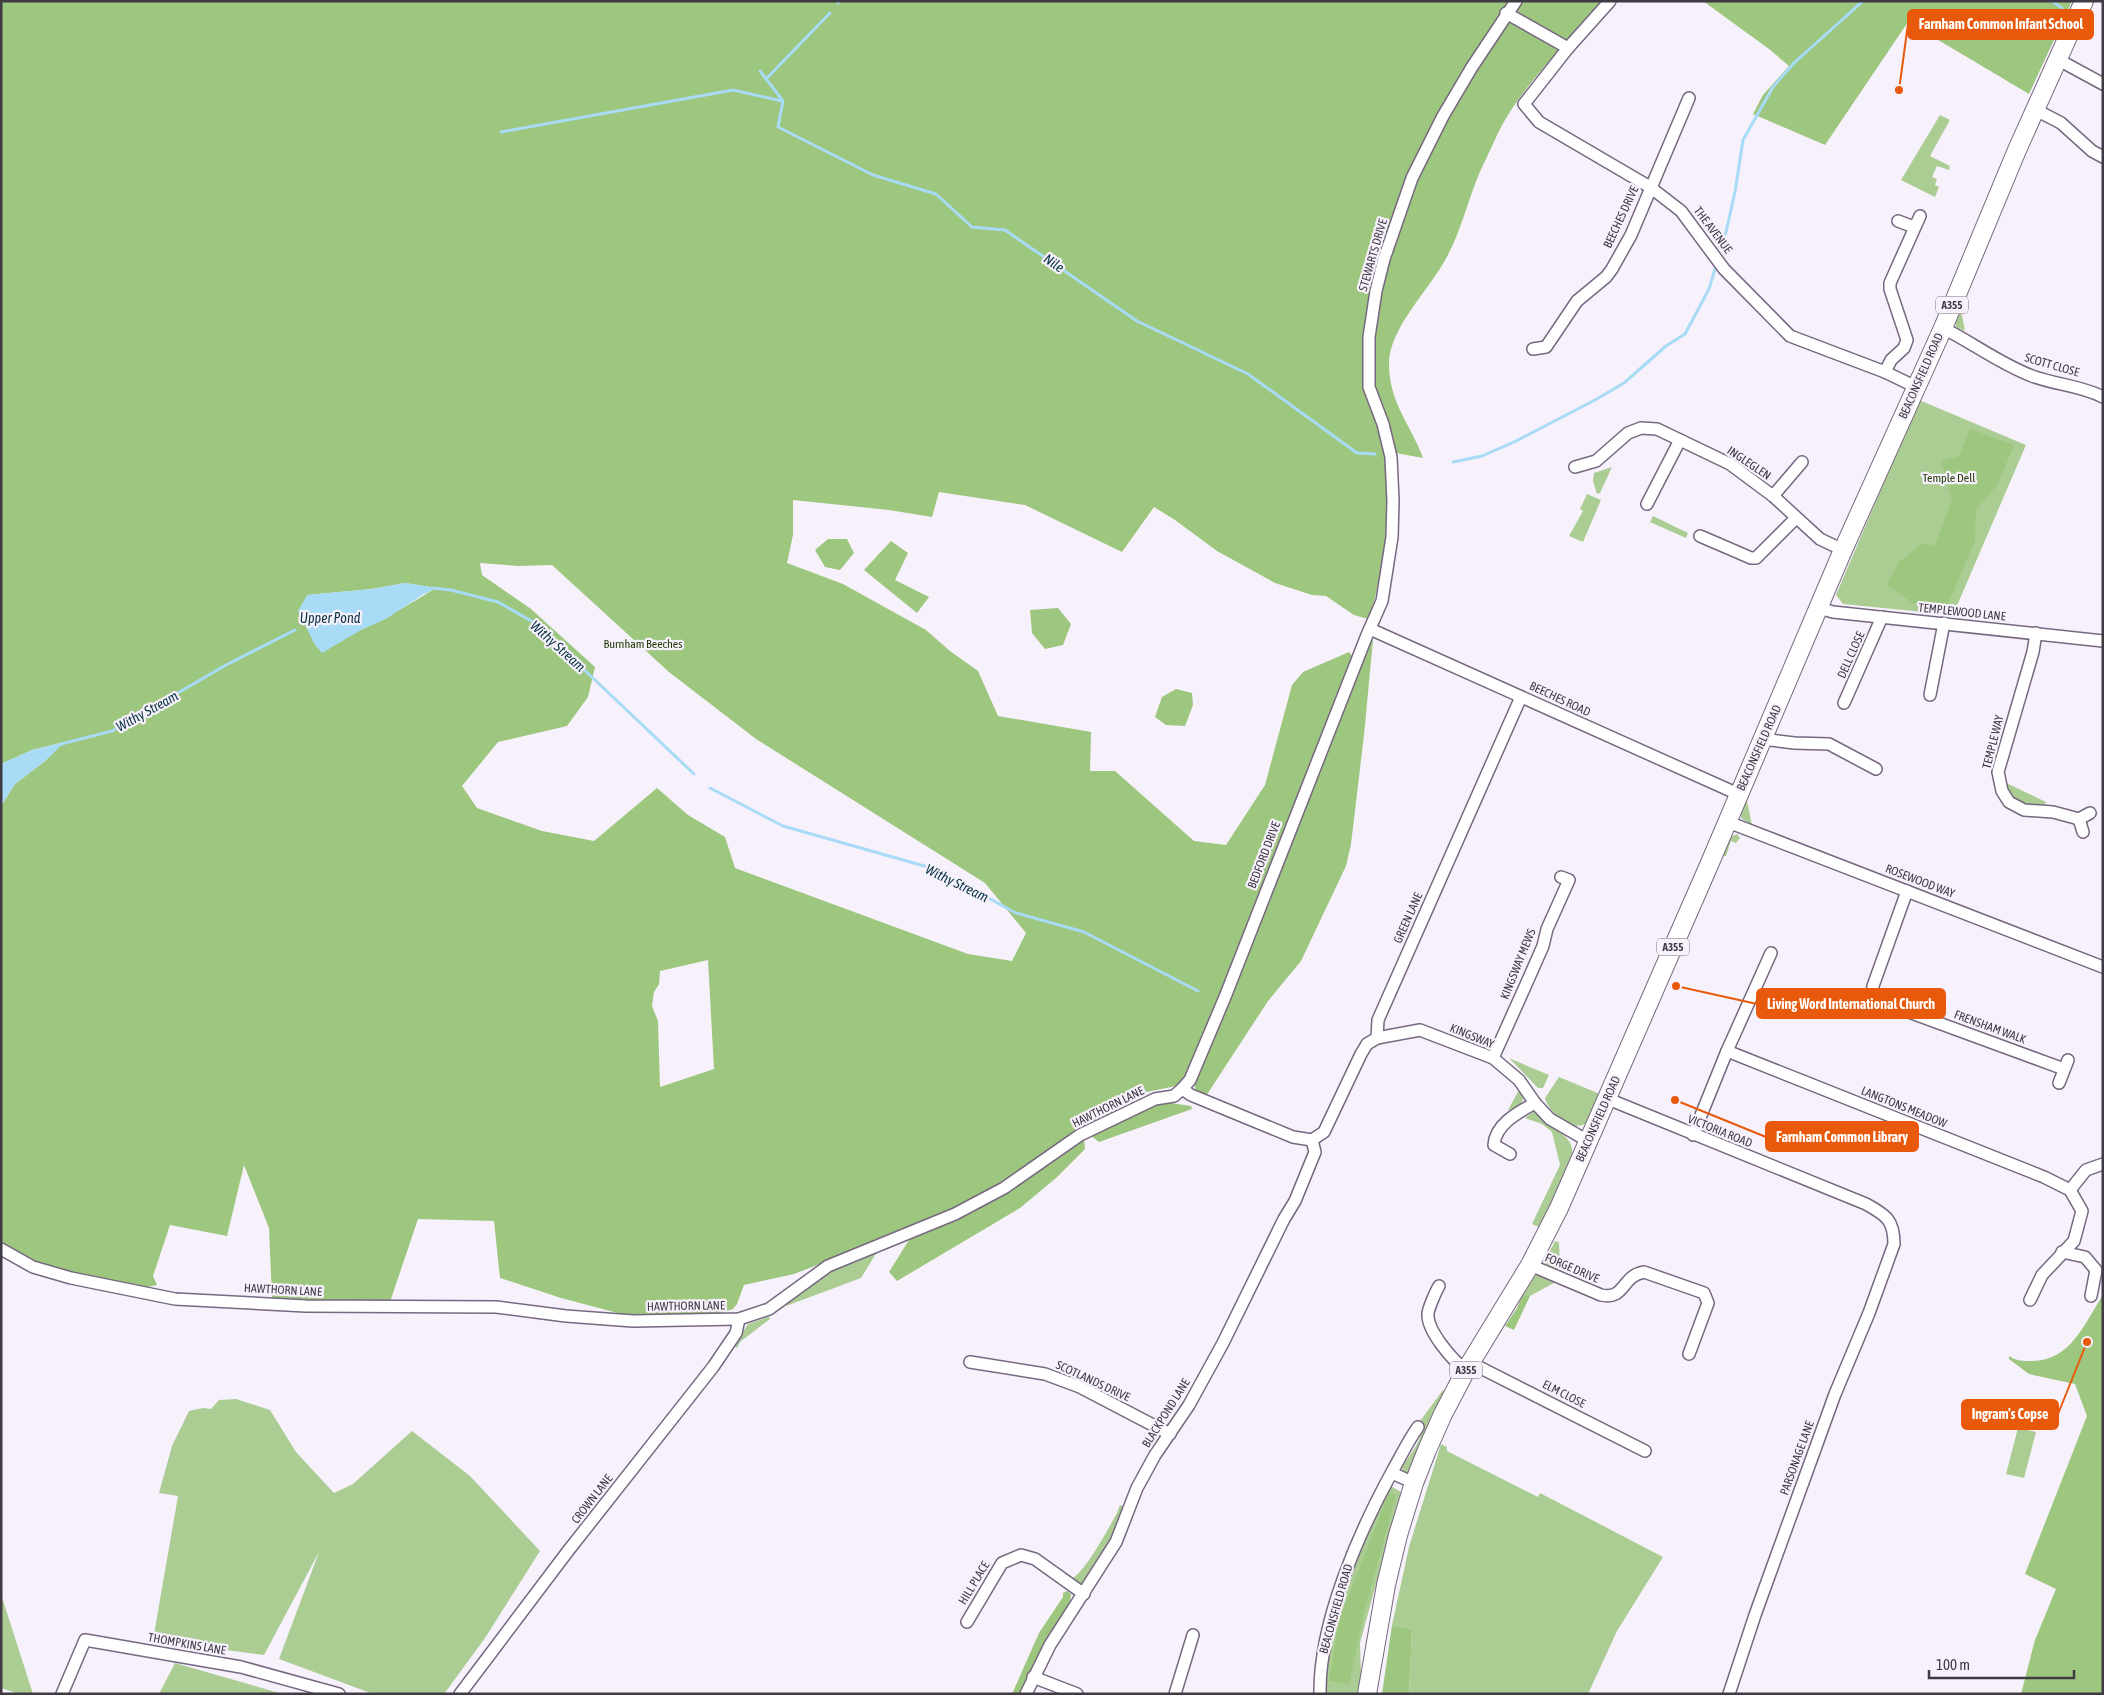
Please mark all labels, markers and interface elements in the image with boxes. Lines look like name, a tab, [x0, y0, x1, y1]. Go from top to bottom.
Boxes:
callout: Farnham Common Infant School	[1908, 10, 2093, 39]
text: Farnham Common Infant School	[1919, 16, 2084, 32]
street label: BEECHES DRIVE	[1601, 184, 1641, 250]
street label: THE AVENUE	[1691, 204, 1735, 256]
street label: STEWARTS DRIVE	[1356, 217, 1390, 293]
water label: Nile	[1041, 250, 1067, 276]
road number: A355	[1936, 296, 1968, 314]
street label: BEACONSFIELD ROAD	[1896, 331, 1946, 421]
street label: SCOTT CLOSE	[2023, 351, 2081, 379]
street label: INGLEGLEN	[1725, 443, 1773, 483]
park label: Temple Dell	[1922, 471, 1976, 485]
street label: TEMPLEWOOD LANE	[1918, 600, 2006, 624]
water label: Upper Pond	[300, 610, 361, 626]
water label: Withy Stream	[527, 617, 589, 675]
street label: DELL CLOSE	[1834, 629, 1868, 681]
park label: Burnham Beeches	[604, 637, 682, 651]
street label: BEECHES ROAD	[1527, 679, 1593, 719]
water label: Withy Stream	[113, 687, 181, 735]
street label: BEACONSFIELD ROAD	[1734, 703, 1784, 793]
street label: TEMPLE WAY	[1980, 713, 2007, 770]
street label: BEDFORD DRIVE	[1245, 820, 1283, 890]
water label: Withy Stream	[923, 861, 991, 905]
street label: ROSEWOOD WAY	[1883, 861, 1957, 901]
street label: GREEN LANE	[1391, 890, 1425, 946]
street label: KINGSWAY MEWS	[1497, 927, 1539, 1001]
road number: A355	[1657, 939, 1689, 956]
callout: Living Word International Church	[1757, 989, 1945, 1018]
text: Living Word International Church	[1767, 996, 1935, 1012]
street label: FRENSHAM WALK	[1952, 1008, 2028, 1047]
street label: KINGSWAY	[1448, 1021, 1497, 1051]
street label: BEACONSFIELD ROAD	[1573, 1074, 1623, 1164]
street label: LANGTONS MEADOW	[1859, 1083, 1949, 1131]
street label: HAWTHORN LANE	[1070, 1084, 1146, 1130]
street label: VICTORIA ROAD	[1686, 1112, 1755, 1150]
callout: Farnham Common Library	[1766, 1122, 1918, 1151]
text: Farnham Common Library	[1776, 1129, 1908, 1145]
street label: FORGE DRIVE	[1543, 1250, 1601, 1286]
street label: HAWTHORN LANE	[244, 1281, 322, 1299]
street label: HAWTHORN LANE	[647, 1298, 725, 1314]
street label: SCOTLANDS DRIVE	[1054, 1358, 1132, 1404]
road number: A355	[1450, 1362, 1482, 1378]
street label: BLACKPOND LANE	[1139, 1376, 1193, 1450]
street label: ELM CLOSE	[1540, 1377, 1588, 1411]
callout: Ingram's Copse	[1962, 1400, 2058, 1429]
text: Ingram's Copse	[1972, 1406, 2048, 1422]
street label: PARSONAGE LANE	[1777, 1419, 1817, 1497]
street label: CROWN LANE	[569, 1472, 615, 1526]
street label: HILL PLACE	[956, 1559, 992, 1607]
street label: BEACONSFIELD ROAD	[1317, 1562, 1356, 1655]
street label: THOMPKINS LANE	[147, 1630, 227, 1658]
scale bar	[1929, 1648, 2074, 1680]
text: 100 m	[1936, 1656, 1970, 1673]

